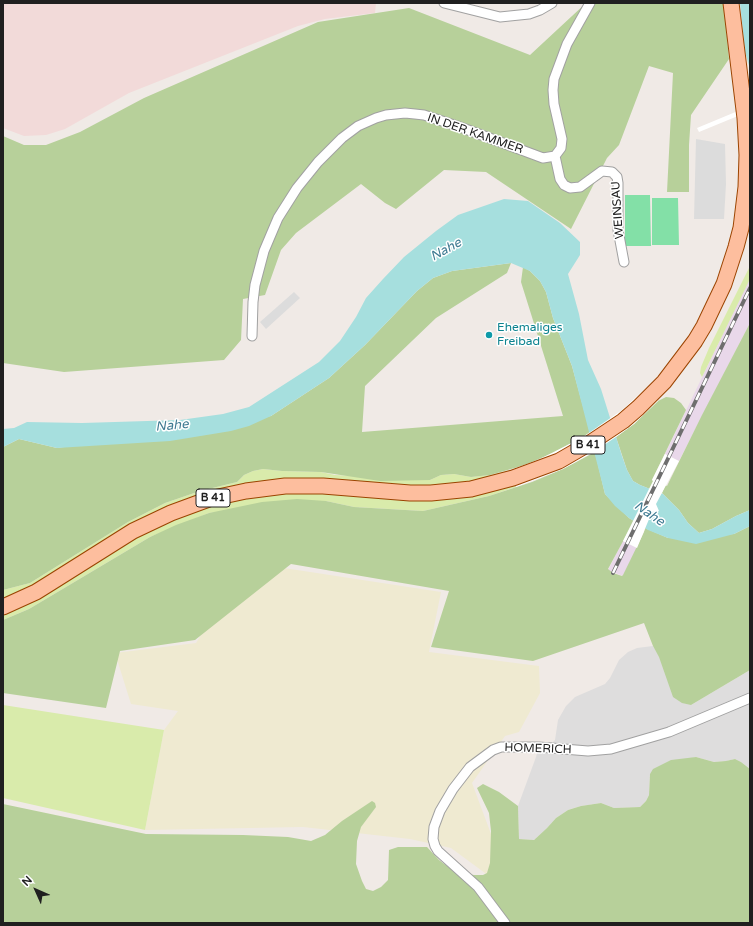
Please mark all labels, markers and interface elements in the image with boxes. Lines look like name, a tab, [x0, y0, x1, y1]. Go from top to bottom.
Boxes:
street label: IN DER KAMMER	[425, 111, 525, 157]
street label: WEINSAU	[609, 181, 627, 239]
water label: Nahe	[428, 235, 464, 265]
place label: Ehemaliges Freibad	[497, 321, 563, 349]
marker: Ehemaliges Freibad	[484, 330, 494, 340]
water label: Nahe	[155, 417, 189, 435]
road number: B 41	[571, 436, 605, 454]
road number: B 41	[196, 489, 230, 507]
water label: Nahe	[631, 498, 667, 530]
street label: HOMERICH	[504, 741, 572, 757]
north arrow	[16, 870, 56, 910]
text: N	[19, 873, 35, 889]

